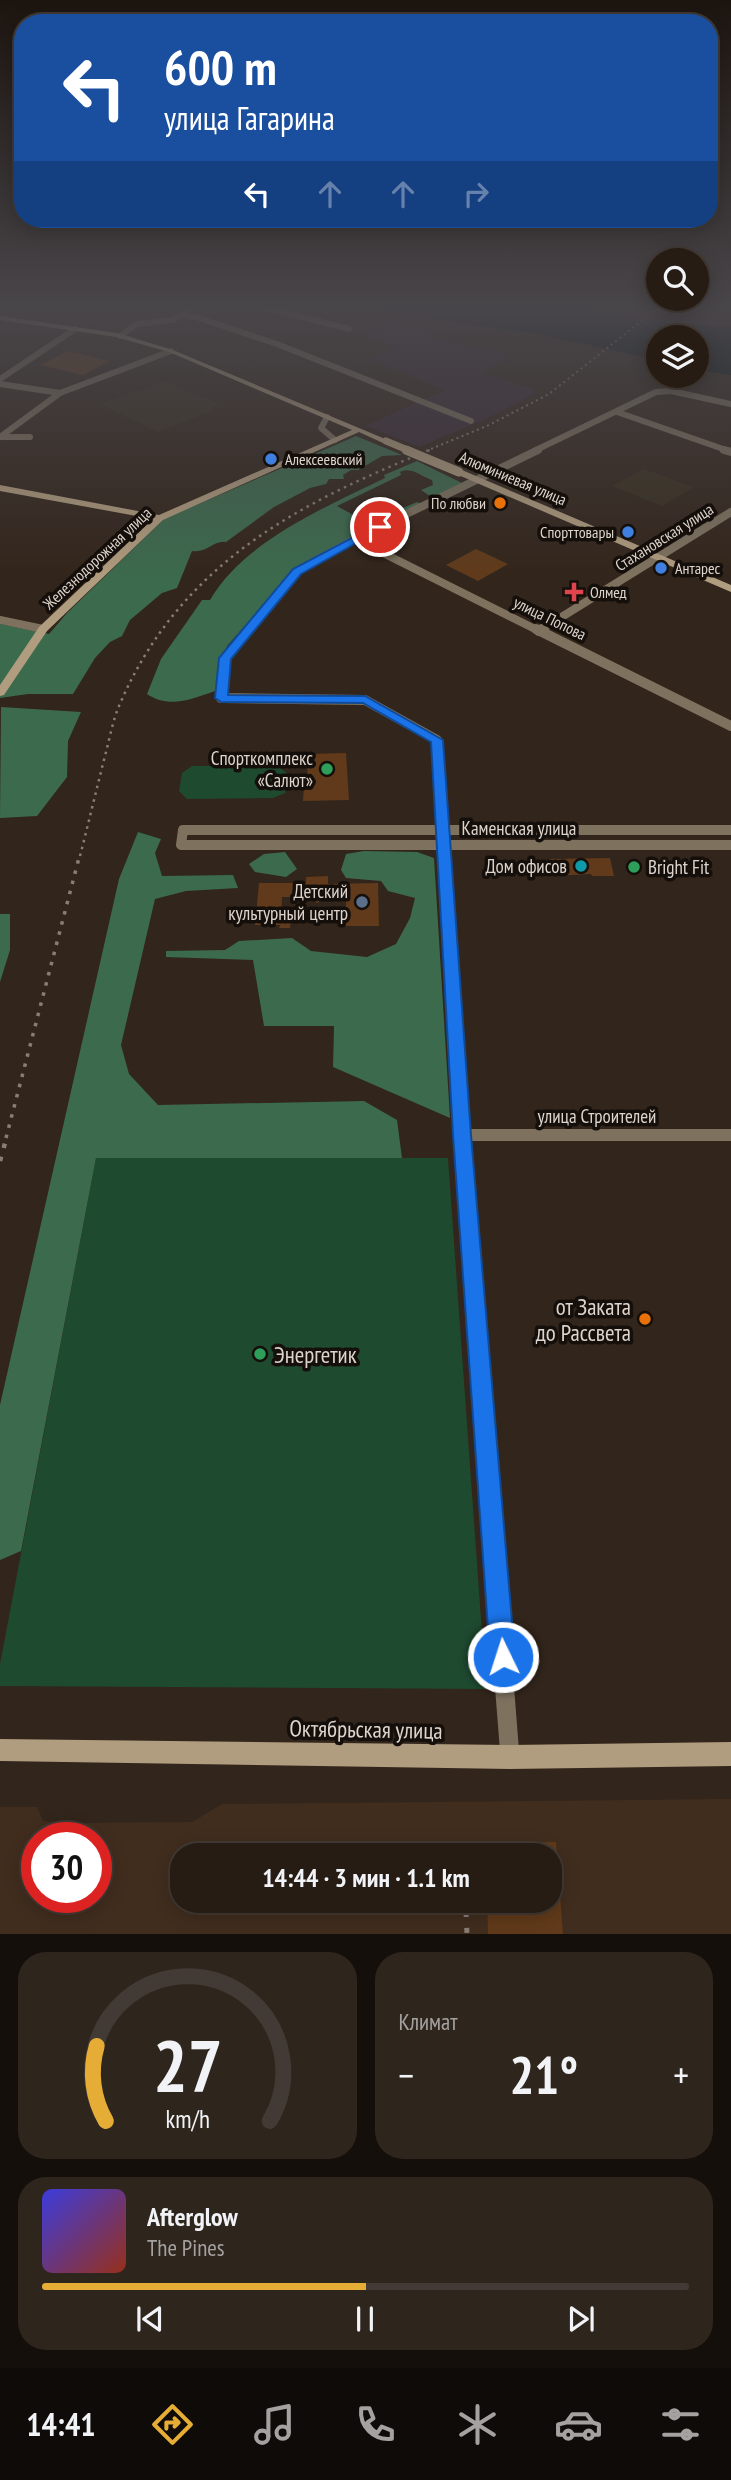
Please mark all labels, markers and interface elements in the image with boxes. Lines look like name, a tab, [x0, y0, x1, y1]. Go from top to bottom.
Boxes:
text: 600 m	[164, 35, 277, 99]
icon: left	[49, 42, 140, 133]
text: улица Гагарина	[164, 97, 335, 139]
icon: left	[238, 175, 276, 213]
icon: ahead	[311, 175, 349, 213]
icon: ahead	[384, 175, 422, 213]
icon: right	[457, 175, 495, 213]
map controls	[646, 248, 709, 388]
button: search	[646, 248, 709, 311]
button: layers	[646, 325, 709, 388]
street label: Алюминиевая улица	[456, 446, 570, 510]
place label: Алексеевский	[285, 449, 363, 469]
marker: Алексеевский	[263, 451, 279, 467]
place label: По любви	[431, 493, 486, 513]
marker: По любви	[492, 495, 508, 511]
pin	[350, 497, 410, 557]
street label: Стахановская улица	[611, 499, 717, 575]
street label: Железнодорожная улица	[38, 503, 155, 614]
icon: arrive	[361, 508, 399, 546]
place label: Спорттовары	[540, 522, 614, 542]
marker: Спорттовары	[620, 524, 636, 540]
place label: Антарес	[675, 558, 720, 578]
marker: Антарес	[653, 560, 669, 576]
marker: Олмед	[564, 582, 584, 602]
place label: Олмед	[590, 582, 627, 602]
street label: улица Попова	[510, 592, 590, 644]
place label: Спорткомплекс «Салют»	[211, 746, 313, 792]
marker: Спорткомплекс «Салют»	[319, 761, 335, 777]
street label: Каменская улица	[462, 816, 576, 840]
place label: Дом офисов	[486, 854, 567, 878]
place label: Bright Fit	[648, 855, 710, 879]
marker: Дом офисов	[573, 858, 589, 874]
marker: Bright Fit	[626, 859, 642, 875]
place label: Детский культурный центр	[228, 879, 348, 925]
marker: Детский культурный центр	[354, 894, 370, 910]
street label: улица Строителей	[538, 1104, 656, 1128]
place label: от Заката до Рассвета	[536, 1292, 631, 1347]
marker: от Заката до Рассвета	[637, 1311, 653, 1327]
place label: Энергетик	[274, 1340, 357, 1369]
marker: Энергетик	[252, 1346, 268, 1362]
position arrow	[466, 1620, 540, 1694]
street label: Октябрьская улица	[289, 1713, 443, 1745]
speed limit sign: 30	[21, 1822, 112, 1913]
text: 14:44 · 3 мин · 1.1 km	[262, 1861, 470, 1894]
text: Климат	[399, 2007, 458, 2036]
text: 27	[152, 2018, 222, 2112]
text: 21°	[509, 2041, 578, 2108]
text: −	[399, 2050, 414, 2099]
text: +	[673, 2050, 689, 2099]
text: km/h	[165, 2103, 209, 2135]
text: Afterglow	[147, 2200, 238, 2233]
text: The Pines	[147, 2233, 225, 2262]
icon: previous	[131, 2300, 169, 2338]
icon: pause	[346, 2300, 384, 2338]
icon: next	[562, 2300, 600, 2338]
icon: directions	[148, 2400, 197, 2449]
icon: music	[250, 2400, 299, 2449]
icon: phone	[351, 2400, 400, 2449]
icon: climate	[453, 2400, 502, 2449]
icon: car	[554, 2400, 603, 2449]
icon: filters	[656, 2400, 705, 2449]
text: 14:41	[26, 2403, 95, 2445]

